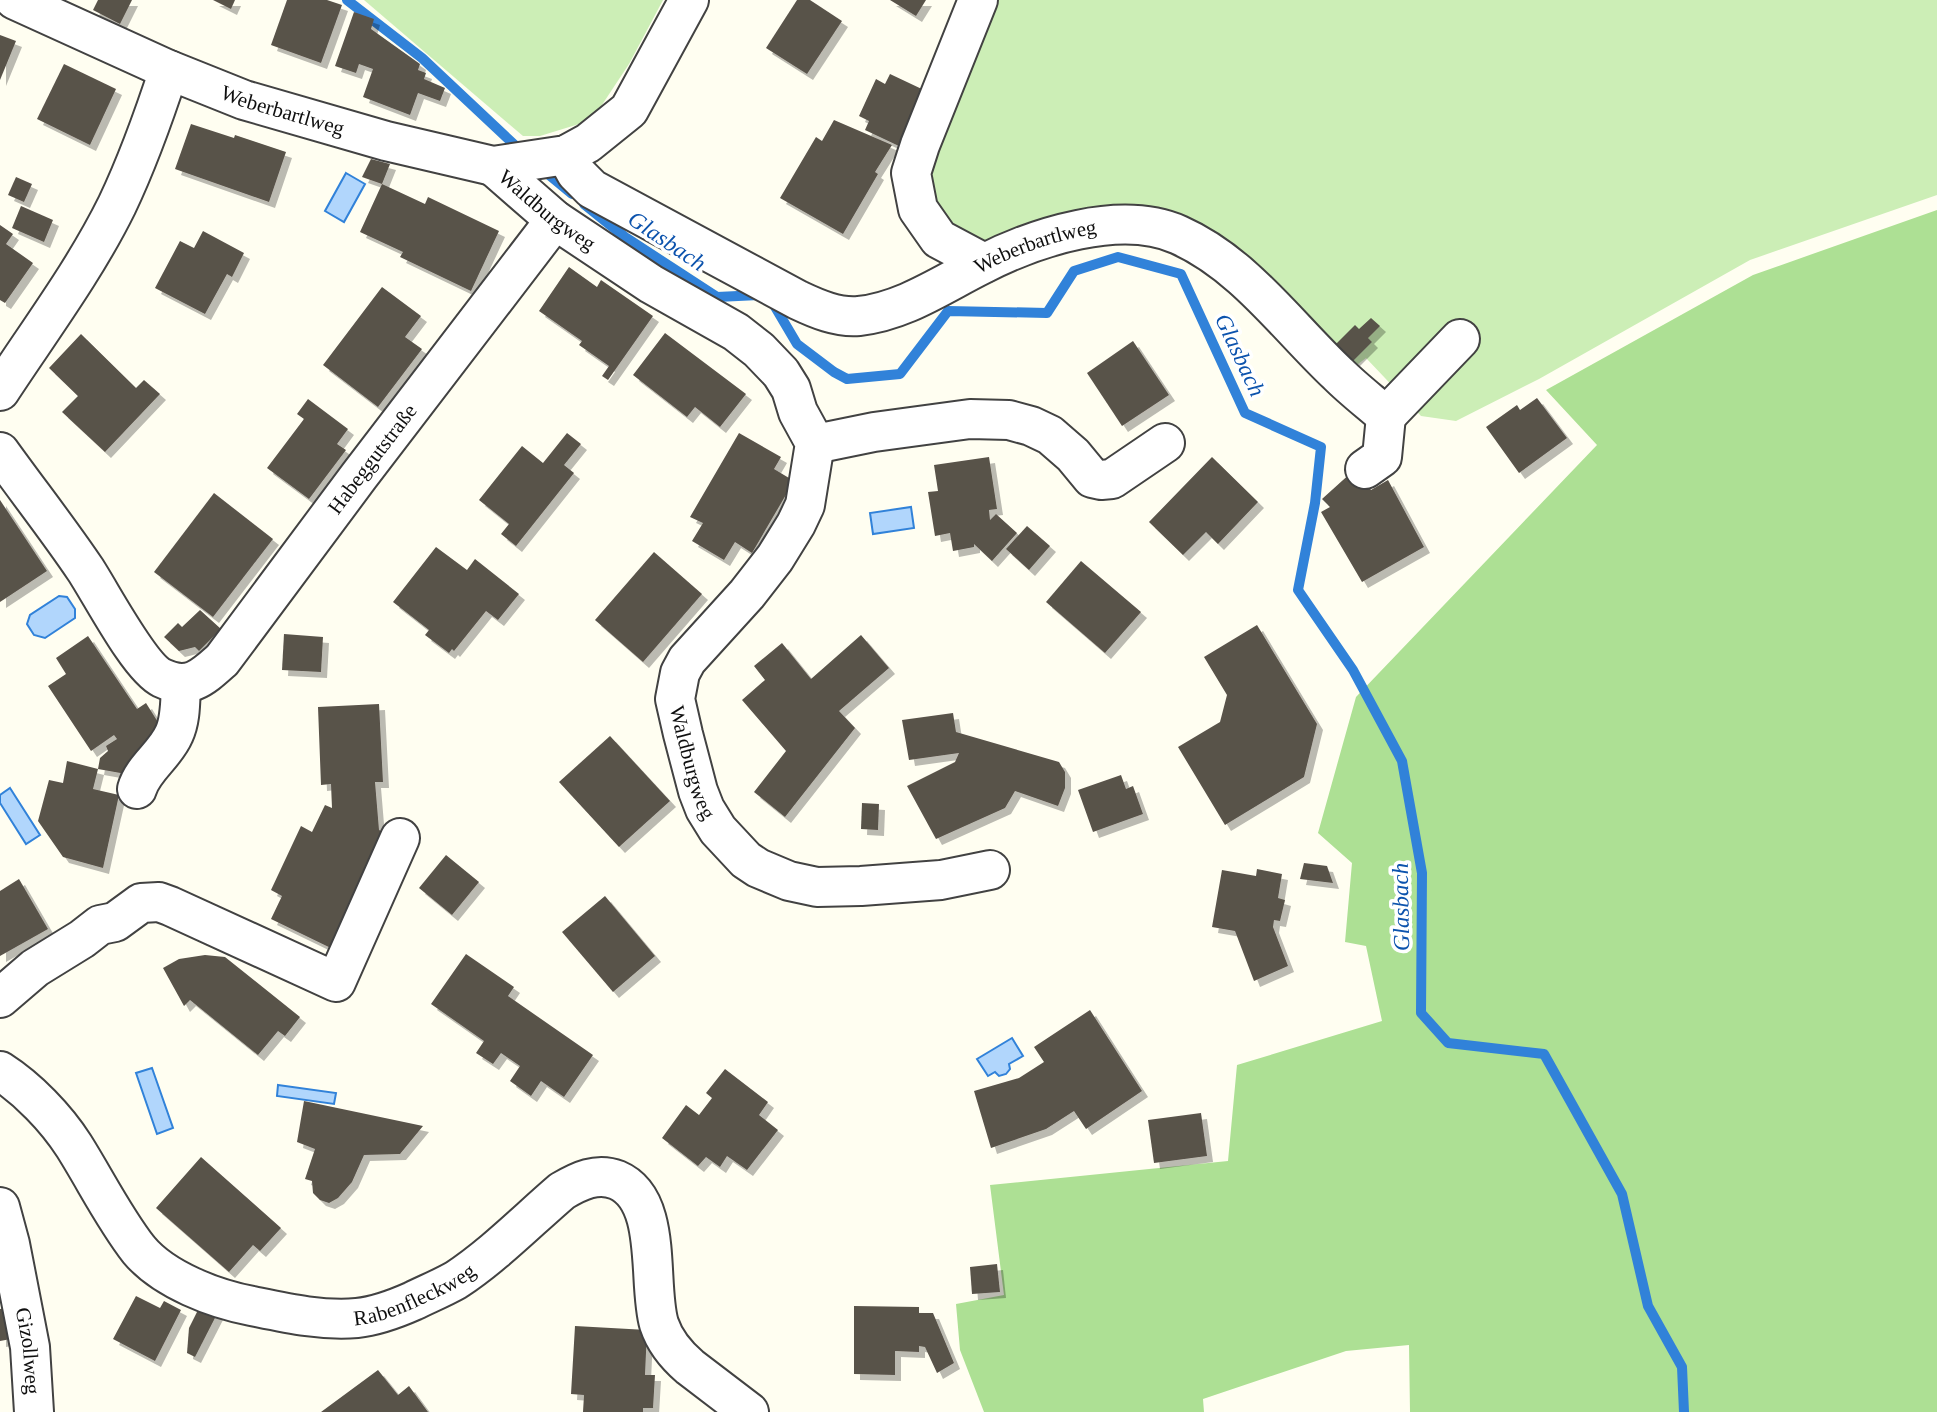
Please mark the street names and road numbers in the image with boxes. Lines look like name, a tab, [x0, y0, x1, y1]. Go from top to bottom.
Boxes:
street label: Weberbartlweg	[217, 80, 348, 141]
street label: Waldburgweg	[494, 165, 601, 256]
street label: Weberbartlweg	[970, 215, 1099, 278]
street label: Habeggutstraße	[323, 399, 422, 519]
street label: Waldburgweg	[665, 703, 721, 824]
street label: Rabenfleckweg	[352, 1258, 480, 1330]
street label: Gizollweg	[11, 1305, 45, 1396]

